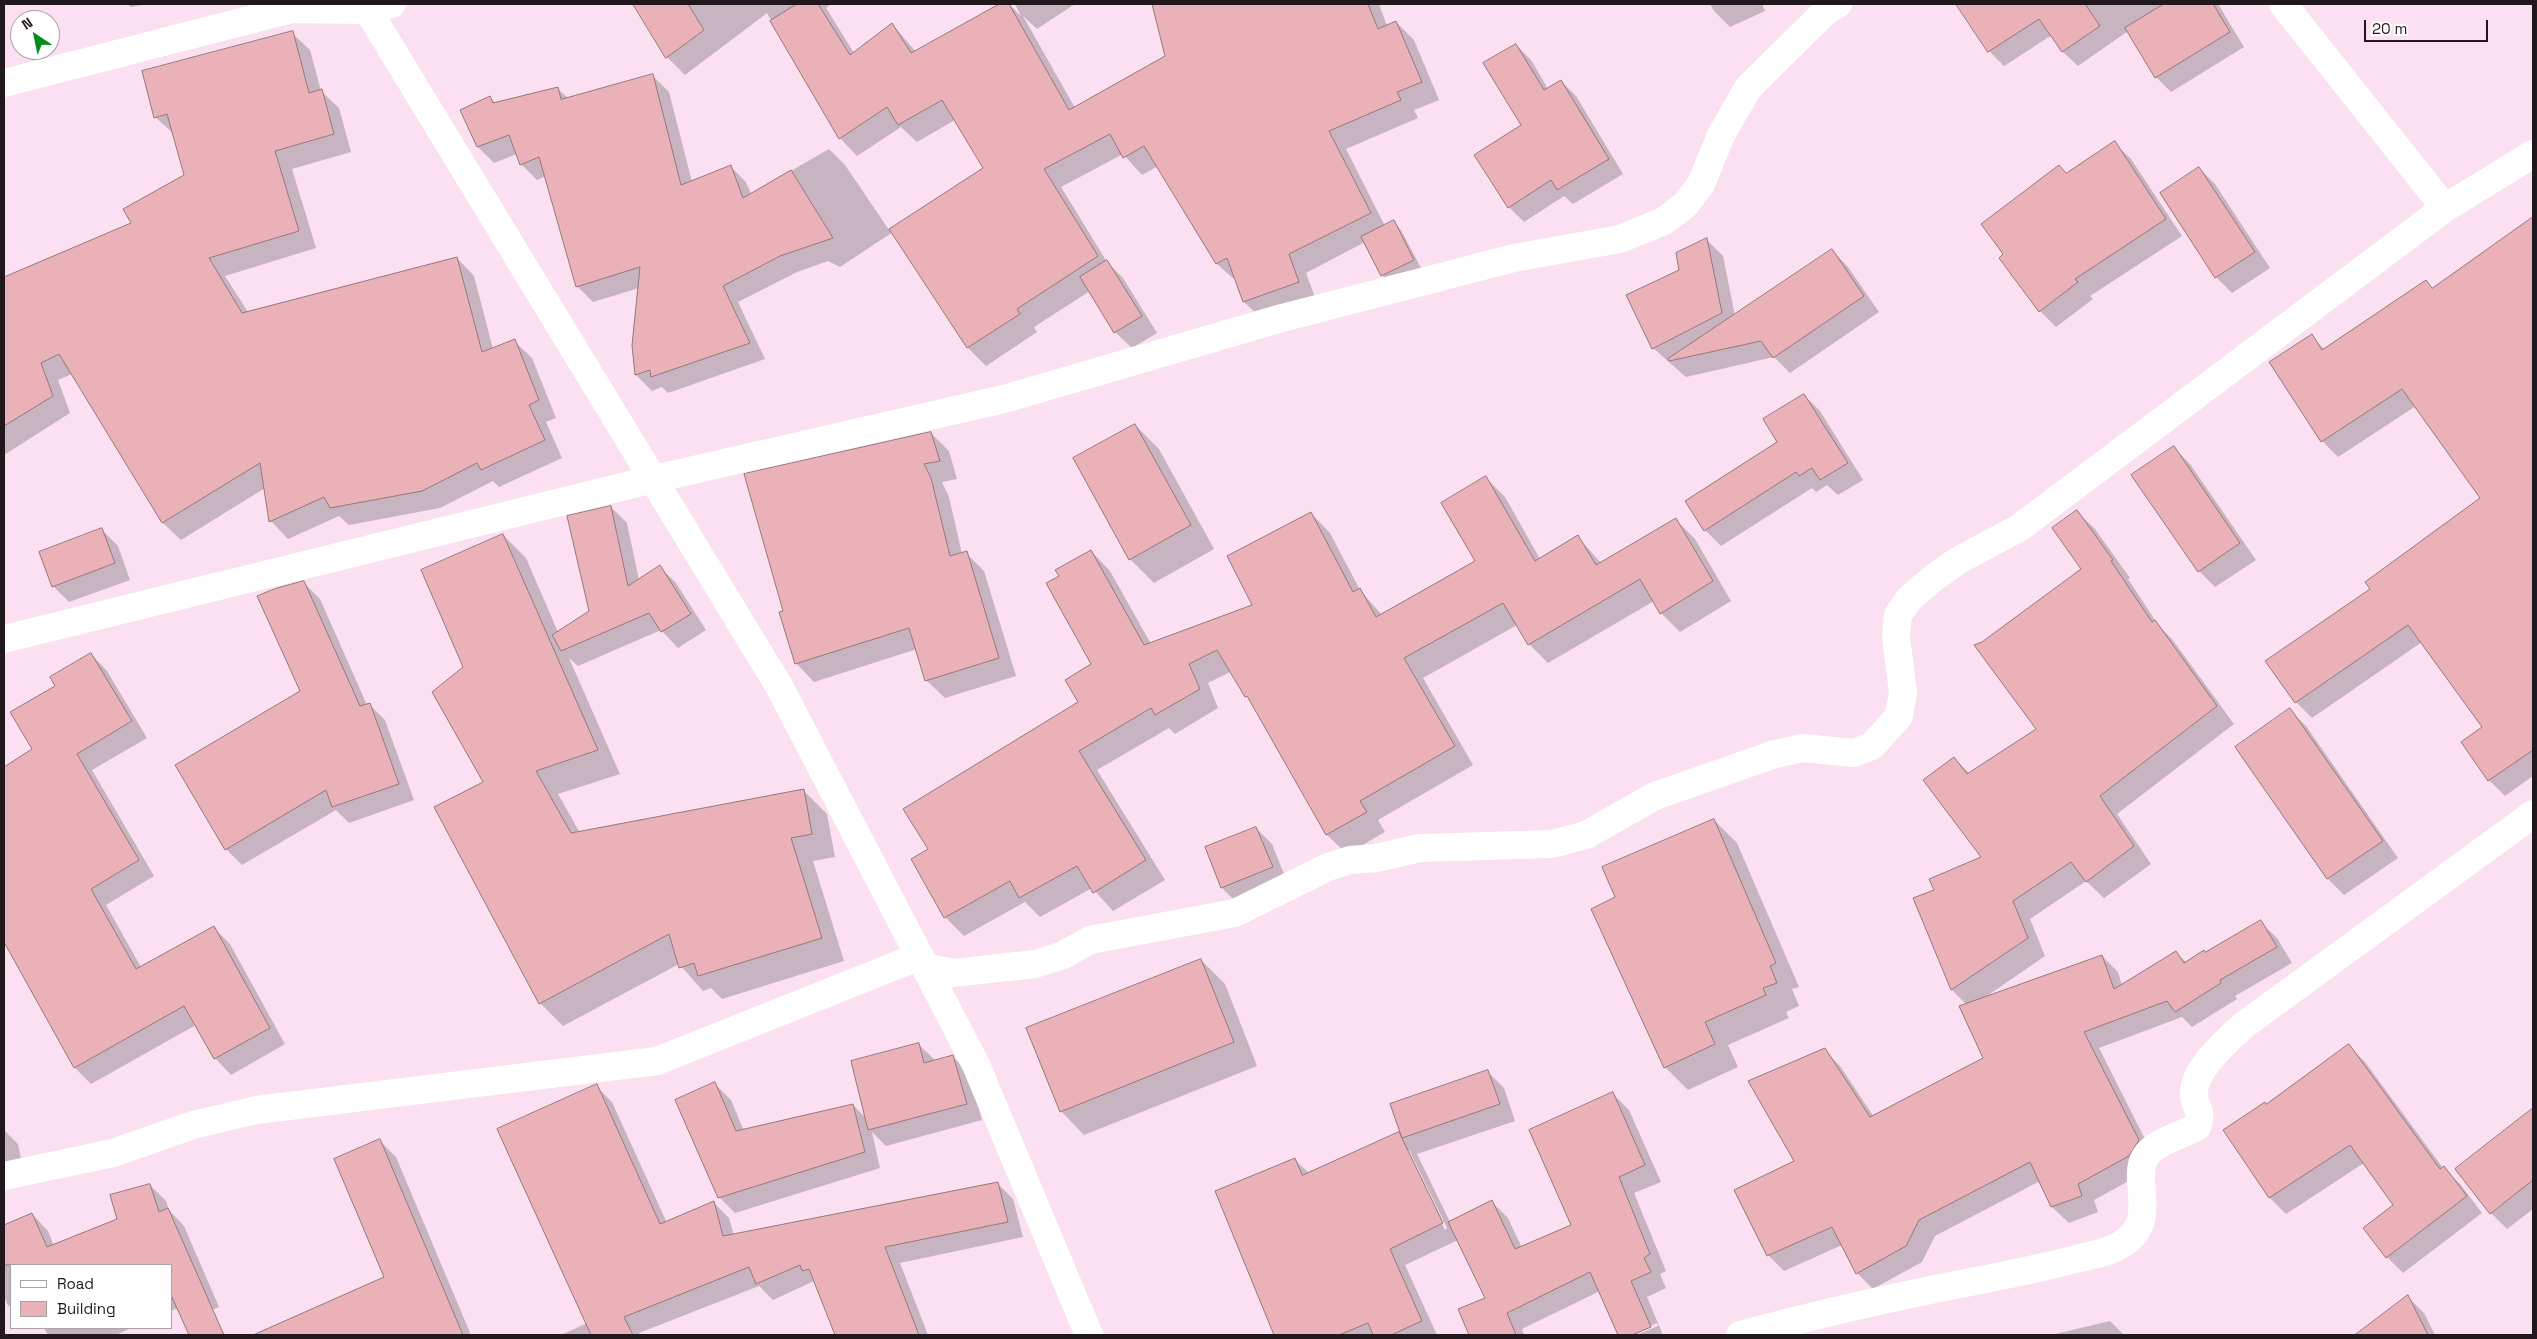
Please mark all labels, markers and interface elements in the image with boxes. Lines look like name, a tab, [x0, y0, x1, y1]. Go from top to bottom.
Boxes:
north arrow	[10, 10, 60, 60]
scale bar	[2367, 10, 2491, 42]
text: N	[18, 13, 36, 33]
text: 20 m	[2372, 19, 2407, 38]
legend	[10, 1264, 172, 1329]
text: Road	[57, 1274, 94, 1293]
text: Building	[57, 1299, 116, 1318]

